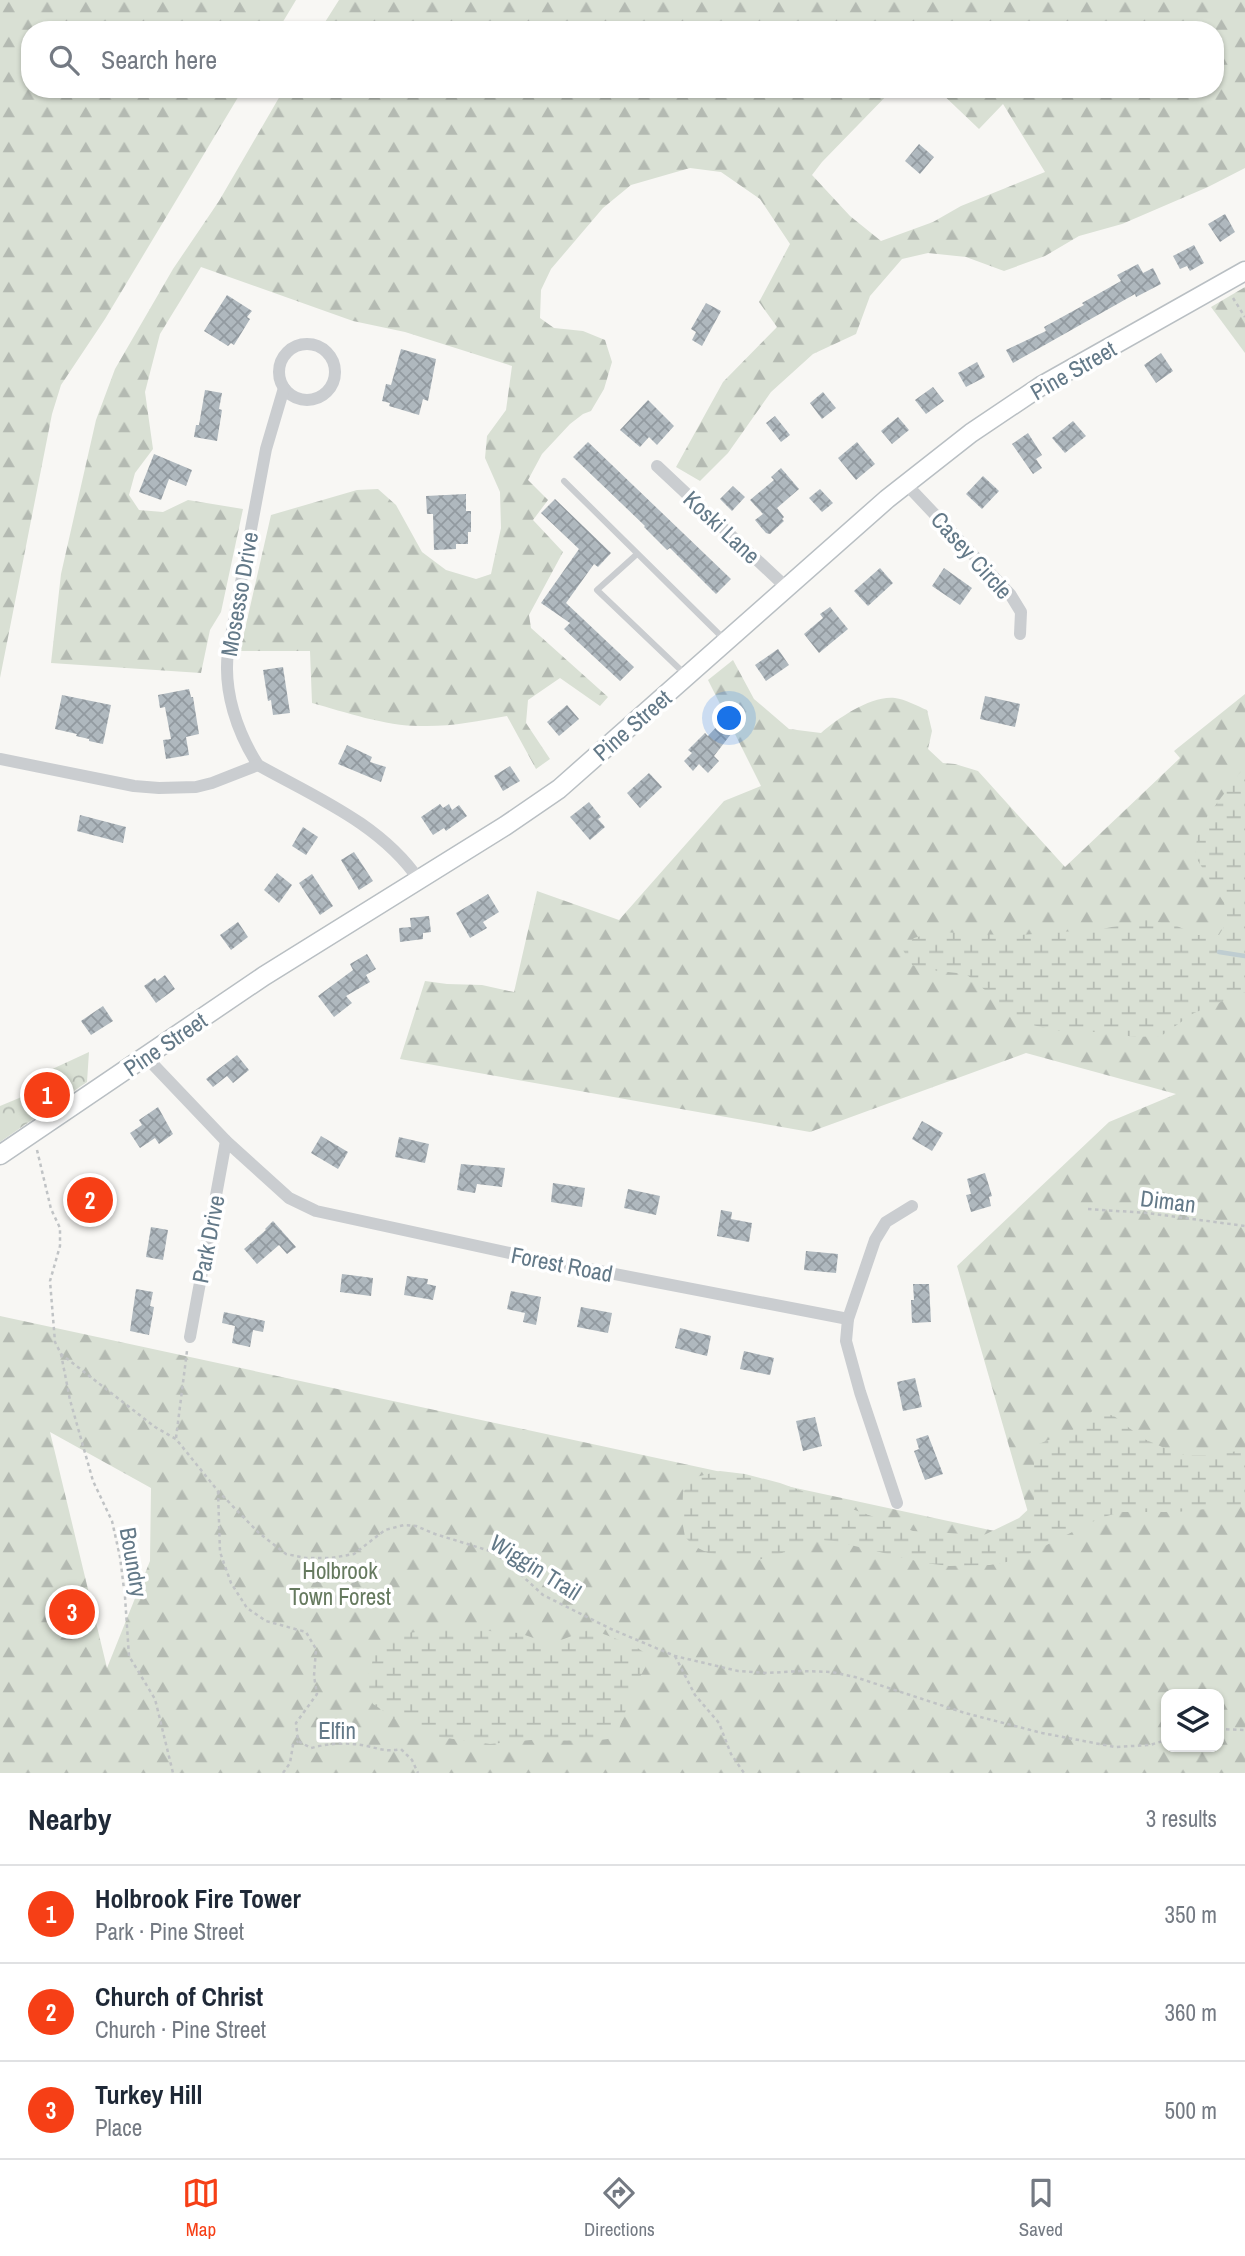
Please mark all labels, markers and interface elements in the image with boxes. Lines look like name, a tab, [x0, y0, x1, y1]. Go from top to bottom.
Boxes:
search box	[21, 21, 1224, 98]
icon: search	[45, 41, 83, 79]
text: Search here	[101, 42, 217, 77]
street label: Pine Street	[1024, 333, 1122, 407]
street label: Koski Lane	[677, 483, 767, 571]
street label: Casey Circle	[924, 505, 1020, 605]
street label: Mosesso Drive	[213, 529, 265, 659]
street label: Pine Street	[586, 682, 678, 768]
your location	[712, 701, 746, 735]
street label: Pine Street	[117, 1005, 213, 1083]
pin: 1	[24, 1069, 70, 1121]
pin: 2	[67, 1174, 113, 1226]
street label: Diman	[1139, 1182, 1197, 1220]
street label: Park Drive	[184, 1192, 232, 1286]
street label: Forest Road	[509, 1239, 615, 1289]
street label: Boundry	[113, 1525, 155, 1600]
street label: Wiggin Trail	[485, 1527, 587, 1607]
park label: Holbrook Town Forest	[289, 1555, 391, 1612]
pin: 3	[49, 1586, 95, 1638]
map controls	[1161, 1689, 1224, 1752]
button: layers	[1161, 1689, 1224, 1752]
street label: Elfin	[318, 1715, 356, 1746]
text: Nearby	[28, 1799, 111, 1839]
text: 3 results	[1146, 1803, 1217, 1834]
text: Holbrook Fire Tower	[95, 1881, 301, 1916]
text: 1	[46, 1899, 56, 1930]
text: 350 m	[1165, 1899, 1217, 1930]
text: Park · Pine Street	[95, 1916, 244, 1947]
text: Church of Christ	[95, 1979, 263, 2014]
text: 2	[46, 1997, 56, 2028]
text: 360 m	[1165, 1997, 1217, 2028]
text: Church · Pine Street	[95, 2014, 266, 2045]
text: Turkey Hill	[95, 2077, 202, 2112]
text: 3	[46, 2095, 56, 2126]
text: 500 m	[1165, 2095, 1217, 2126]
text: Place	[95, 2112, 142, 2143]
tab: Map	[182, 2174, 220, 2242]
tab: Directions	[584, 2174, 655, 2242]
tab: Saved	[1019, 2174, 1063, 2242]

